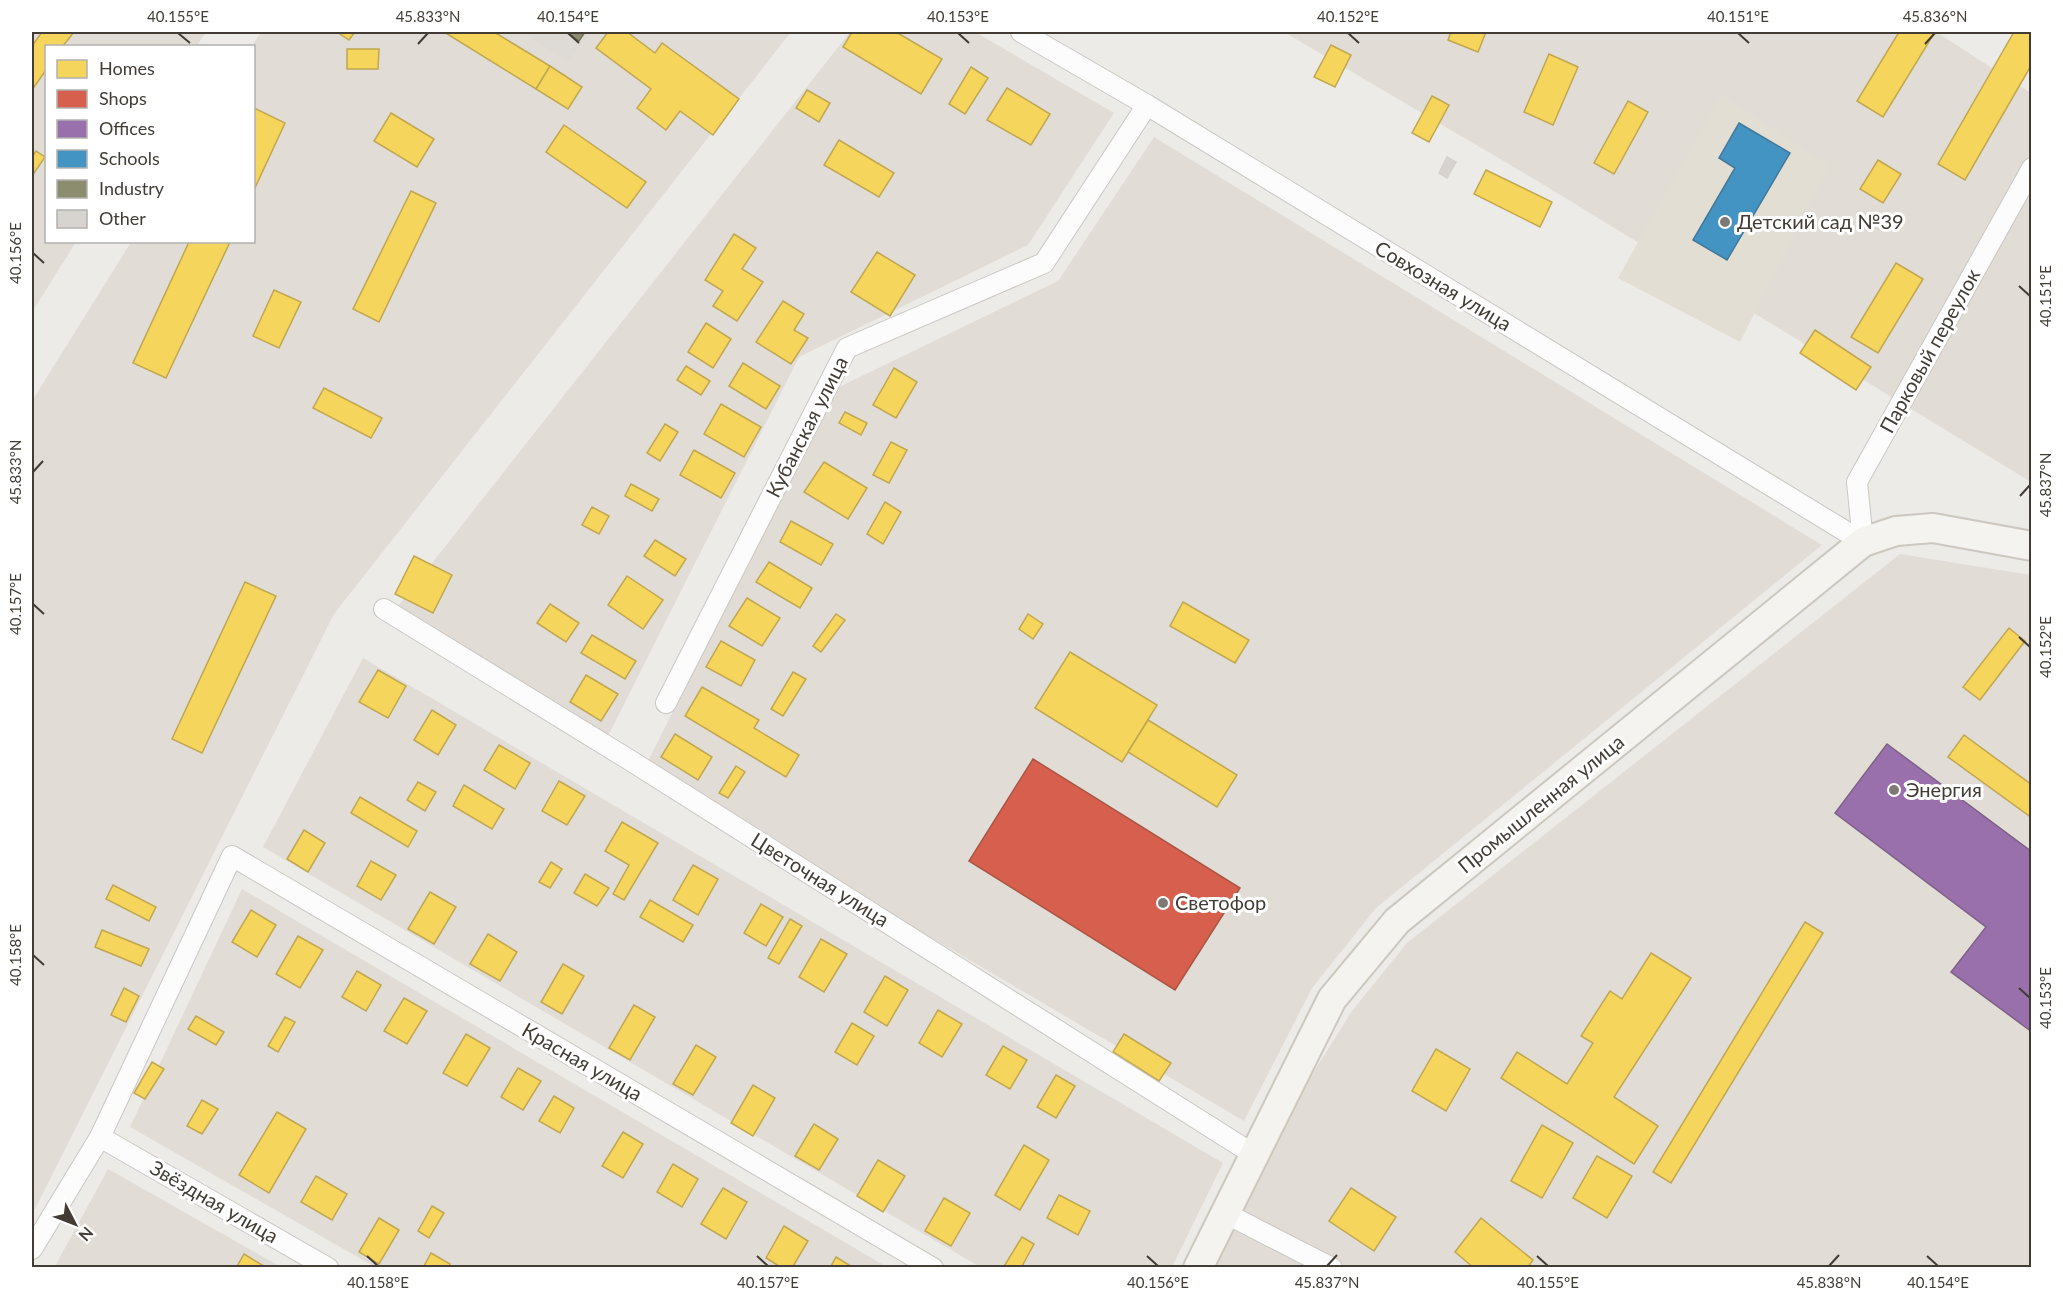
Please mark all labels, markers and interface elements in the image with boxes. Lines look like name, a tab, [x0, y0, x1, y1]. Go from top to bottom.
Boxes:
text: 40.155°E	[147, 7, 209, 25]
text: 45.833°N	[396, 7, 460, 25]
text: 40.154°E	[537, 7, 599, 25]
text: 40.153°E	[927, 7, 989, 25]
text: 40.152°E	[1317, 7, 1379, 25]
text: 40.151°E	[1707, 7, 1769, 25]
text: 45.836°N	[1903, 7, 1967, 25]
legend	[45, 45, 255, 243]
text: Homes	[99, 57, 155, 79]
text: Shops	[99, 87, 147, 109]
text: Offices	[99, 117, 155, 139]
text: Schools	[99, 147, 160, 169]
text: Industry	[99, 177, 165, 199]
text: Other	[99, 207, 146, 229]
place label: Детский сад №39	[1737, 209, 1904, 233]
marker: Детский сад №39	[1718, 215, 1732, 229]
text: 40.156°E	[6, 222, 24, 284]
street label: Совхозная улица	[1371, 235, 1516, 335]
street label: Парковый переулок	[1874, 264, 1985, 437]
text: 40.151°E	[2036, 265, 2054, 327]
street label: Кубанская улица	[760, 352, 852, 501]
text: 45.833°N	[6, 440, 24, 504]
text: 45.837°N	[2036, 453, 2054, 517]
text: 40.157°E	[6, 573, 24, 635]
text: 40.152°E	[2036, 616, 2054, 678]
street label: Промышленная улица	[1453, 729, 1628, 878]
place label: Энергия	[1906, 777, 1982, 801]
marker: Энергия	[1887, 783, 1901, 797]
street label: Цветочная улица	[747, 827, 894, 931]
place label: Светофор	[1175, 890, 1266, 914]
marker: Светофор	[1156, 896, 1170, 910]
text: 40.158°E	[6, 924, 24, 986]
text: 40.153°E	[2036, 967, 2054, 1029]
street label: Красная улица	[518, 1017, 647, 1105]
street label: Звёздная улица	[146, 1155, 283, 1247]
north arrow	[45, 1194, 105, 1254]
text: N	[75, 1223, 98, 1245]
text: 40.158°E	[347, 1273, 409, 1291]
text: 40.157°E	[737, 1273, 799, 1291]
text: 40.156°E	[1127, 1273, 1189, 1291]
text: 45.837°N	[1295, 1273, 1359, 1291]
text: 40.155°E	[1517, 1273, 1579, 1291]
text: 45.838°N	[1797, 1273, 1861, 1291]
text: 40.154°E	[1907, 1273, 1969, 1291]

